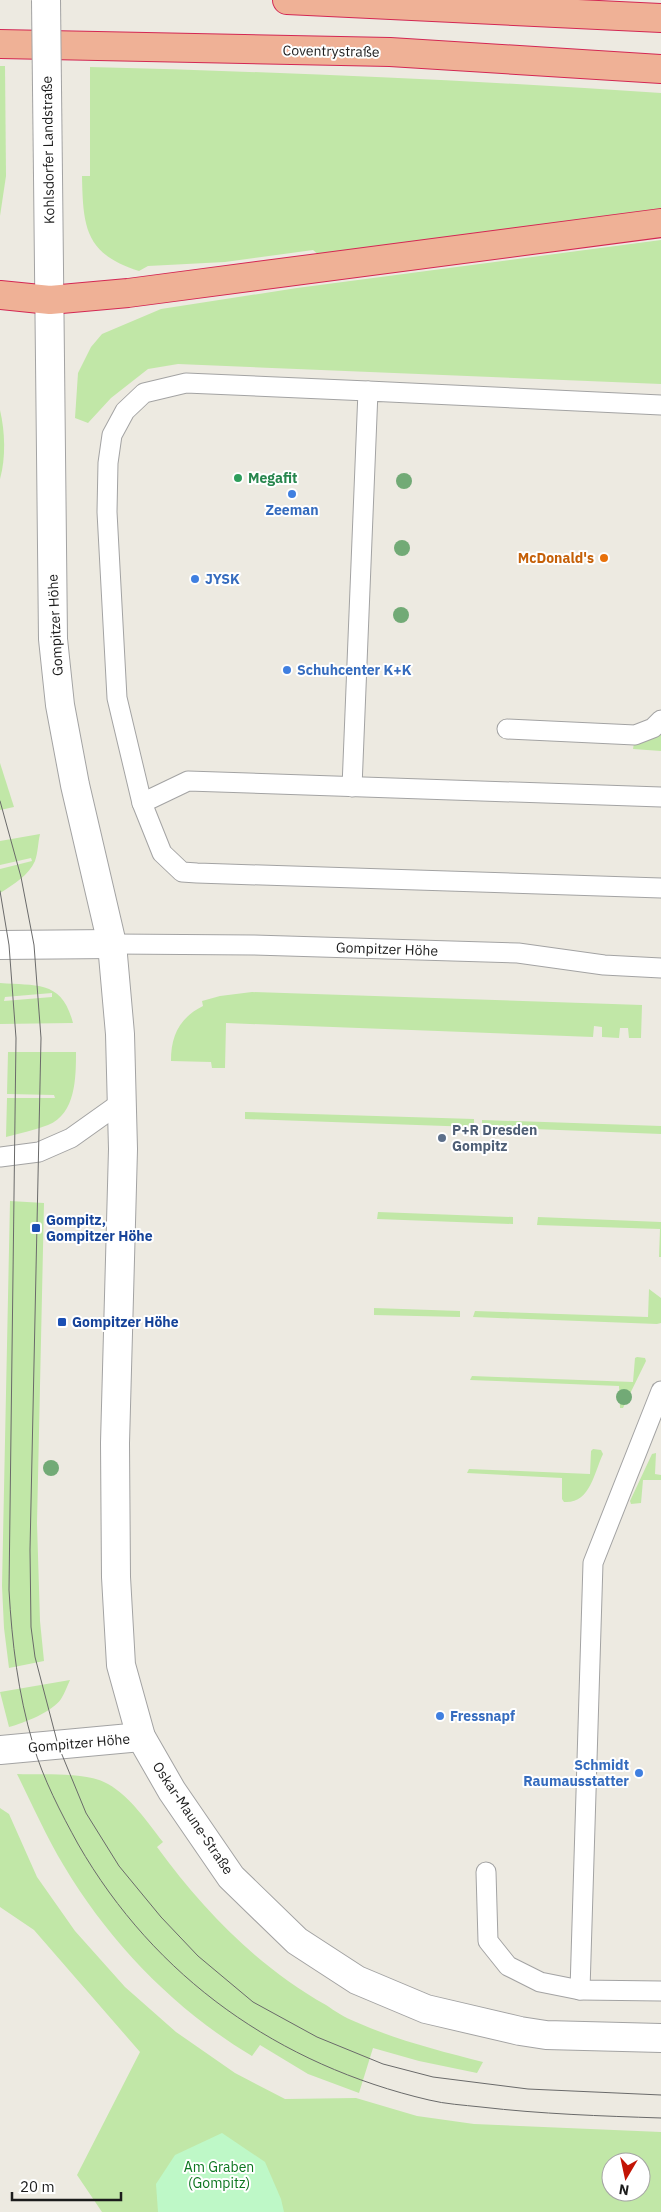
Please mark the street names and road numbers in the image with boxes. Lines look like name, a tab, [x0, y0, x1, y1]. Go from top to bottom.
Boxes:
street label: Coventrystraße	[282, 41, 380, 61]
street label: Kohlsdorfer Landstraße	[38, 75, 58, 224]
street label: Gompitzer Höhe	[43, 573, 67, 676]
street label: Gompitzer Höhe	[336, 938, 439, 960]
street label: Gompitzer Höhe	[27, 1730, 131, 1756]
street label: Oskar-Maune-Straße	[149, 1758, 238, 1878]

